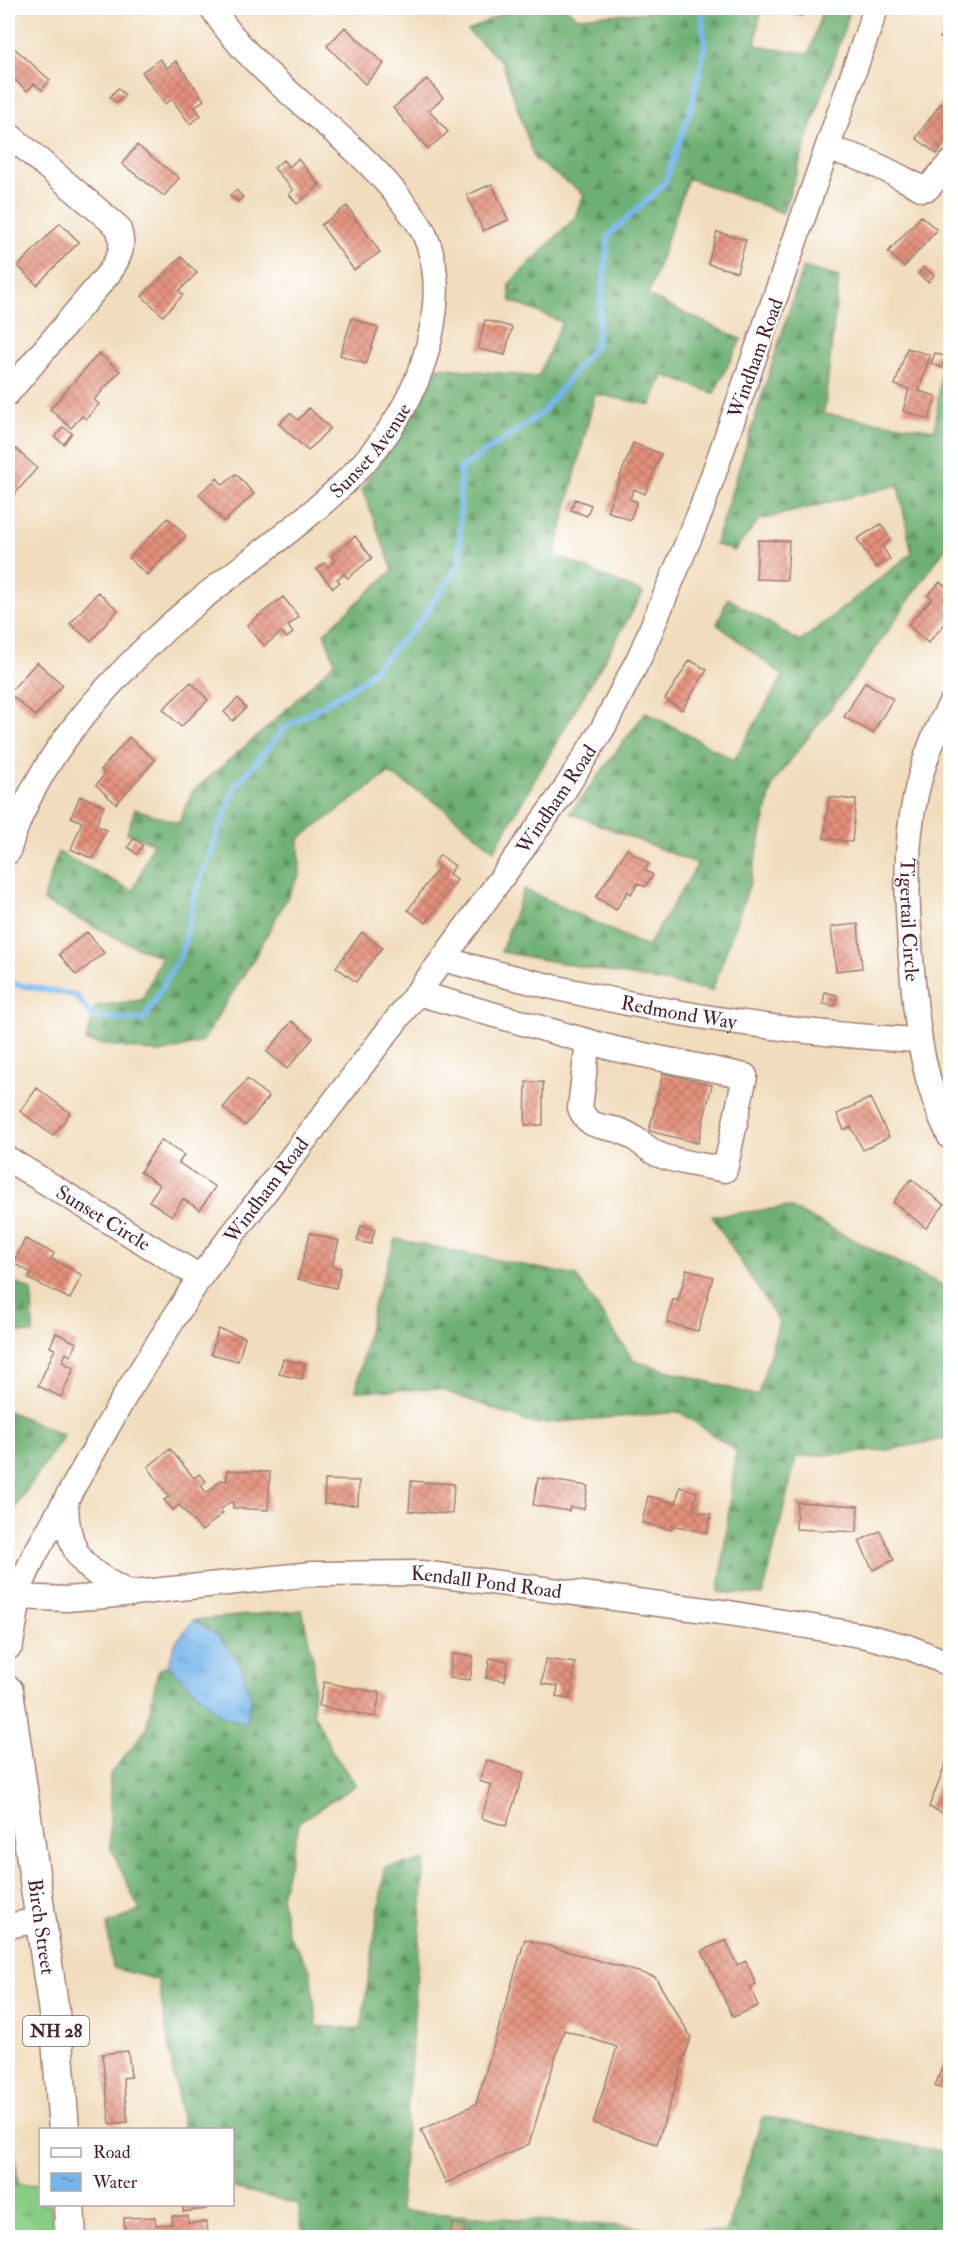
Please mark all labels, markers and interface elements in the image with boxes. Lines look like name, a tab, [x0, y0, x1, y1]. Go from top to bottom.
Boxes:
street label: Windham Road	[722, 295, 789, 423]
street label: Sunset Avenue	[324, 399, 417, 504]
street label: Windham Road	[510, 740, 602, 859]
street label: Tigertail Circle	[894, 858, 925, 983]
street label: Redmond Way	[619, 990, 740, 1035]
street label: Windham Road	[218, 1132, 314, 1249]
street label: Sunset Circle	[51, 1180, 155, 1257]
street label: Kendall Pond Road	[411, 1561, 563, 1604]
street label: Birch Street	[22, 1877, 60, 1977]
road number: NH 28	[23, 2016, 89, 2046]
legend	[39, 2128, 234, 2206]
text: Road	[93, 2141, 131, 2164]
text: Water	[92, 2171, 137, 2194]

